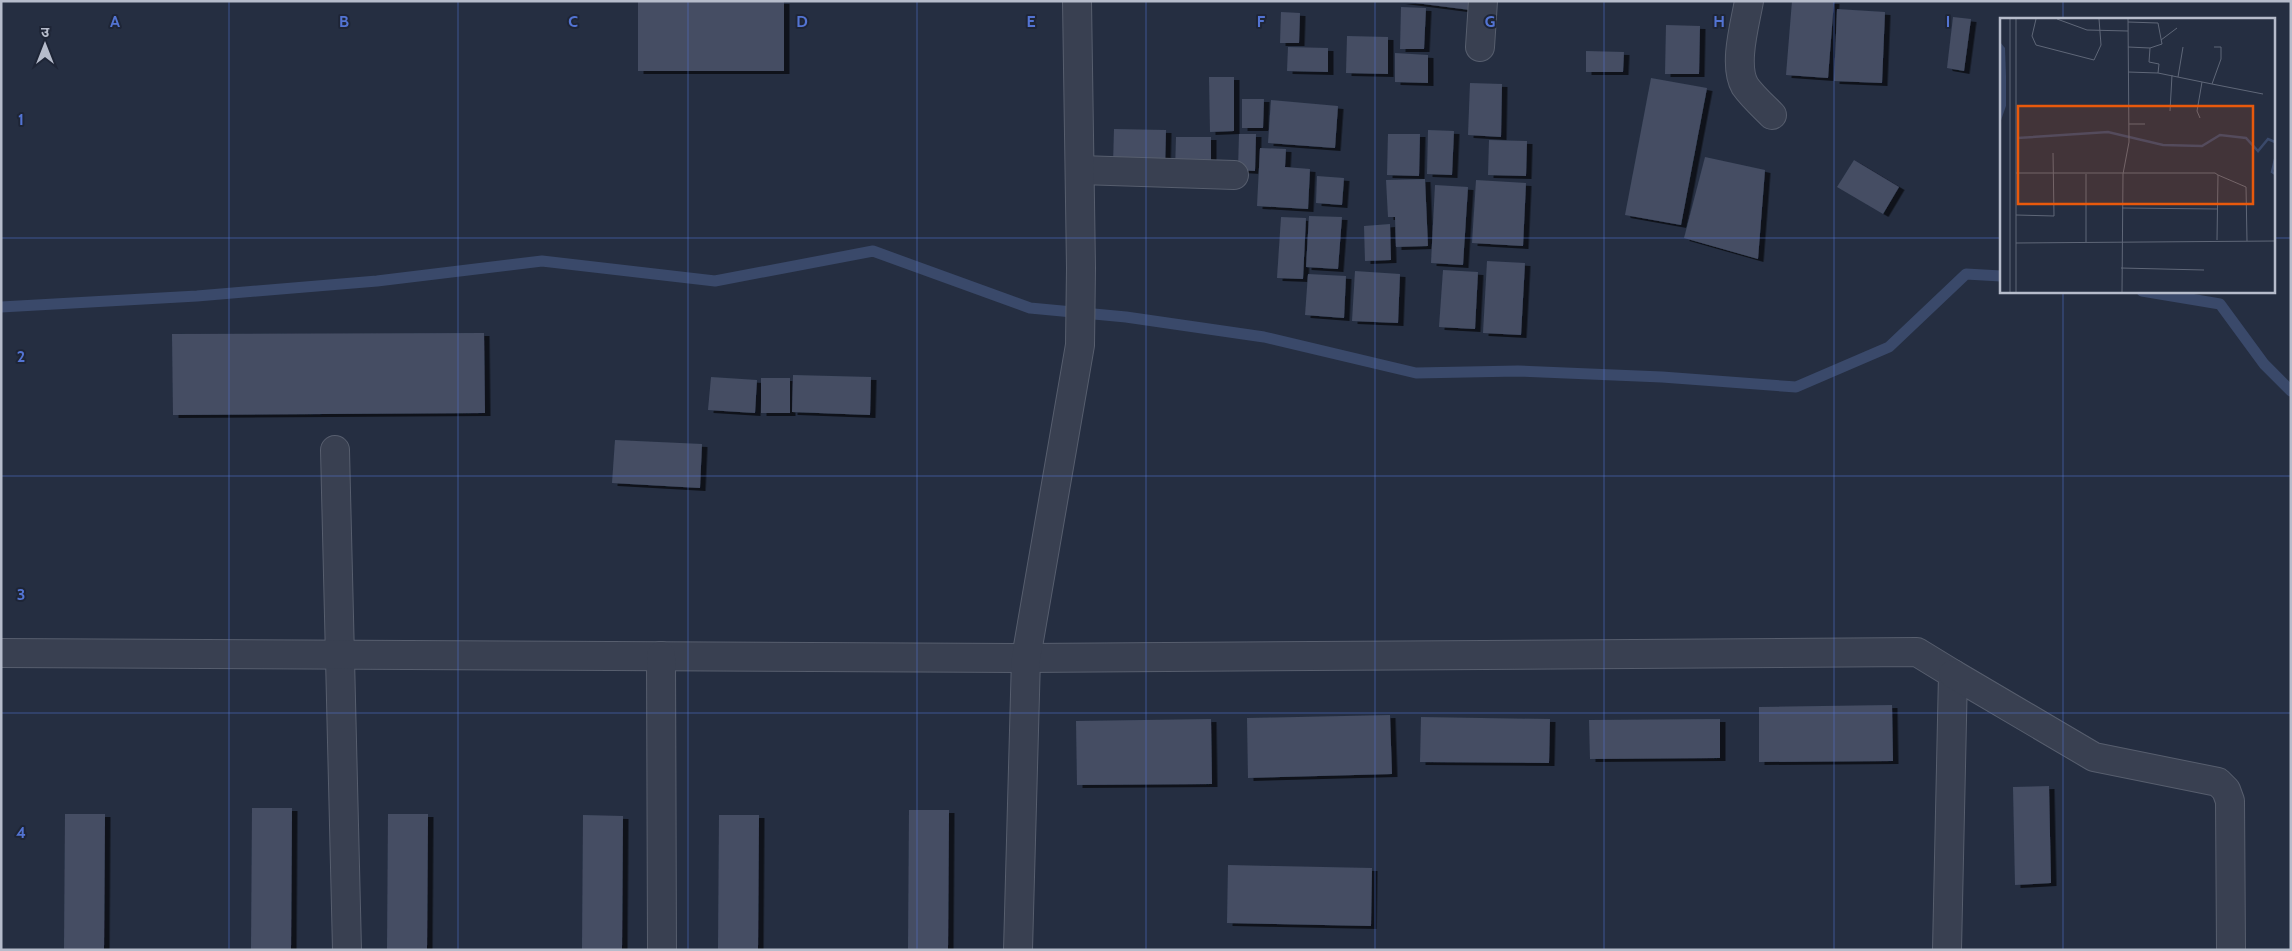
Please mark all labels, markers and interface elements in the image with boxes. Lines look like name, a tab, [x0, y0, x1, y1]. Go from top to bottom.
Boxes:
text: A	[110, 12, 120, 31]
text: B	[339, 12, 349, 31]
text: C	[568, 12, 578, 31]
text: D	[796, 12, 808, 31]
text: E	[1026, 12, 1036, 31]
text: F	[1257, 12, 1266, 31]
text: G	[1485, 12, 1495, 31]
text: H	[1713, 12, 1725, 31]
text: I	[1946, 12, 1950, 31]
inset map	[2000, 18, 2274, 292]
north arrow	[20, 20, 70, 70]
text: उ	[41, 23, 50, 41]
text: 1	[18, 110, 24, 129]
text: 2	[17, 347, 25, 366]
text: 3	[17, 585, 25, 604]
text: 4	[16, 823, 26, 842]

